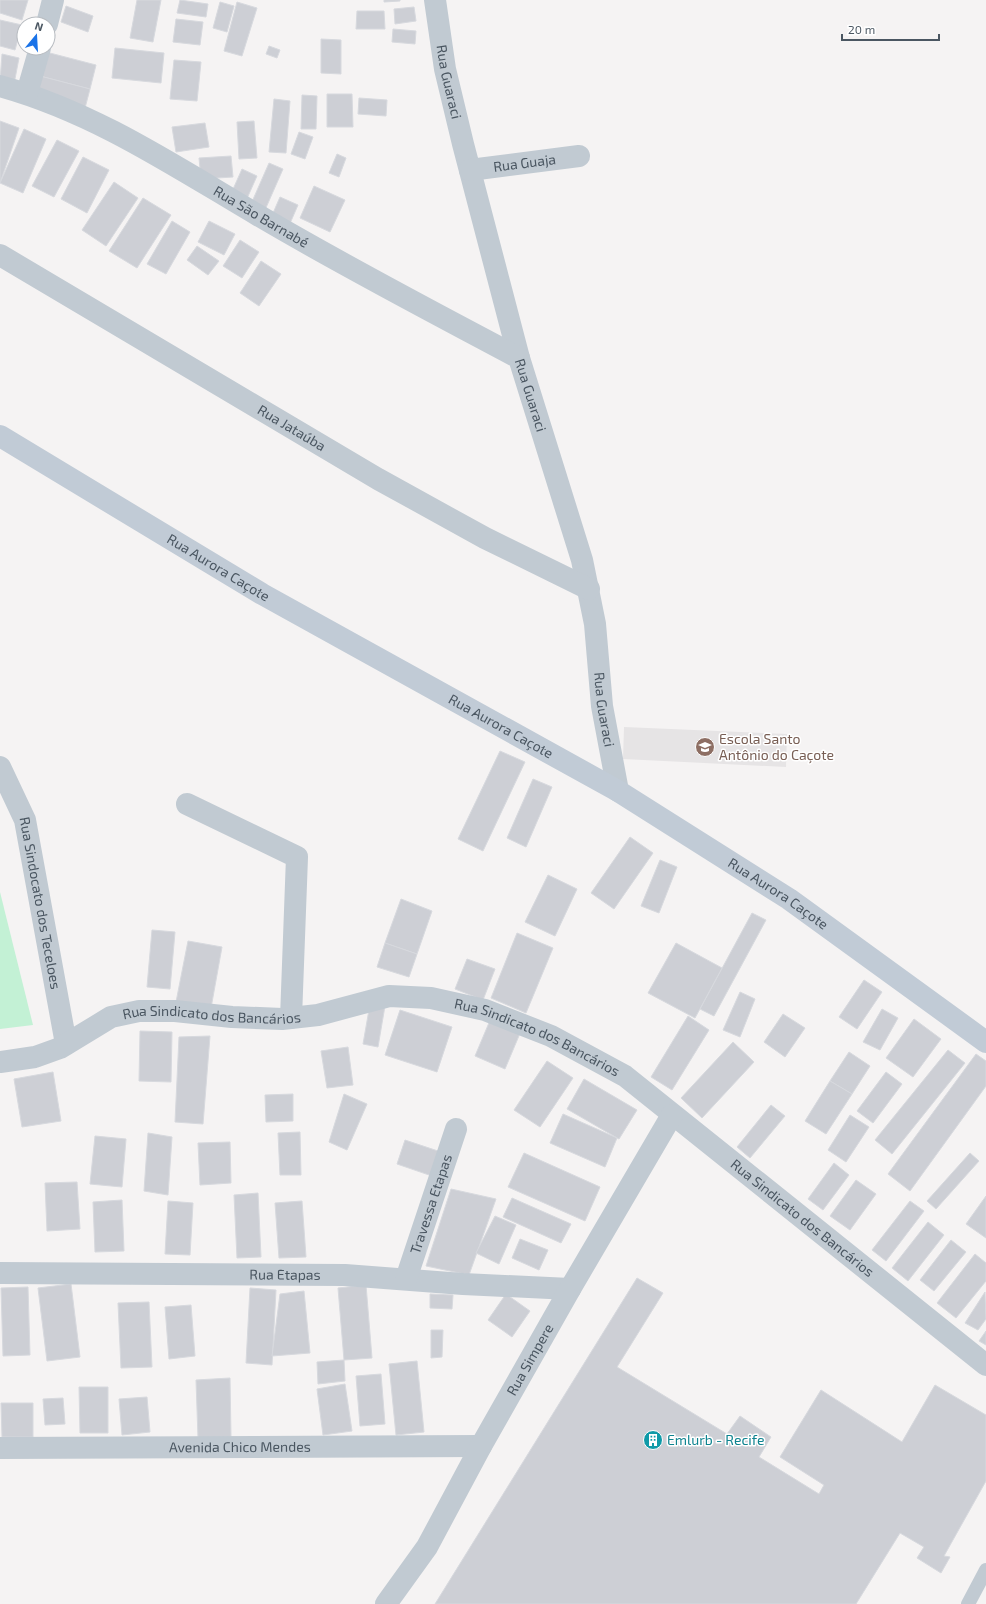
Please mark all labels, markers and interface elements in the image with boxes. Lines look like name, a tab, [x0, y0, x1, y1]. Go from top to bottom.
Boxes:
north arrow	[16, 16, 56, 56]
scale bar	[842, 16, 939, 42]
text: N	[33, 19, 45, 33]
text: 20 m	[848, 22, 875, 36]
street label: Rua Guaraci	[434, 43, 466, 121]
street label: Rua Guaja	[492, 150, 557, 175]
street label: Rua São Barnabé	[211, 182, 312, 251]
street label: Rua Guaraci	[512, 356, 550, 434]
street label: Rua Jataúba	[255, 401, 329, 454]
street label: Rua Aurora Caçote	[164, 530, 273, 605]
street label: Rua Guaraci	[591, 671, 619, 748]
street label: Rua Aurora Caçote	[446, 690, 556, 762]
place label: Escola Santo Antônio do Caçote	[719, 730, 834, 764]
school or university icon: Escola Santo Antônio do Caçote	[694, 736, 716, 758]
street label: Rua Sindocato dos Teceloes	[17, 815, 65, 991]
street label: Rua Aurora Caçote	[725, 854, 832, 933]
street label: Rua Sindicato dos Bancários	[453, 994, 623, 1080]
street label: Rua Sindicato dos Bancários	[121, 1002, 302, 1027]
street label: Travessa Etapas	[406, 1152, 455, 1256]
street label: Rua Sindicato dos Bancários	[728, 1155, 878, 1280]
street label: Rua Etapas	[249, 1265, 321, 1283]
street label: Rua Simpere	[502, 1321, 557, 1398]
building icon: Emlurb - Recife	[642, 1429, 664, 1451]
place label: Emlurb - Recife	[667, 1431, 765, 1448]
street label: Avenida Chico Mendes	[169, 1438, 311, 1455]

